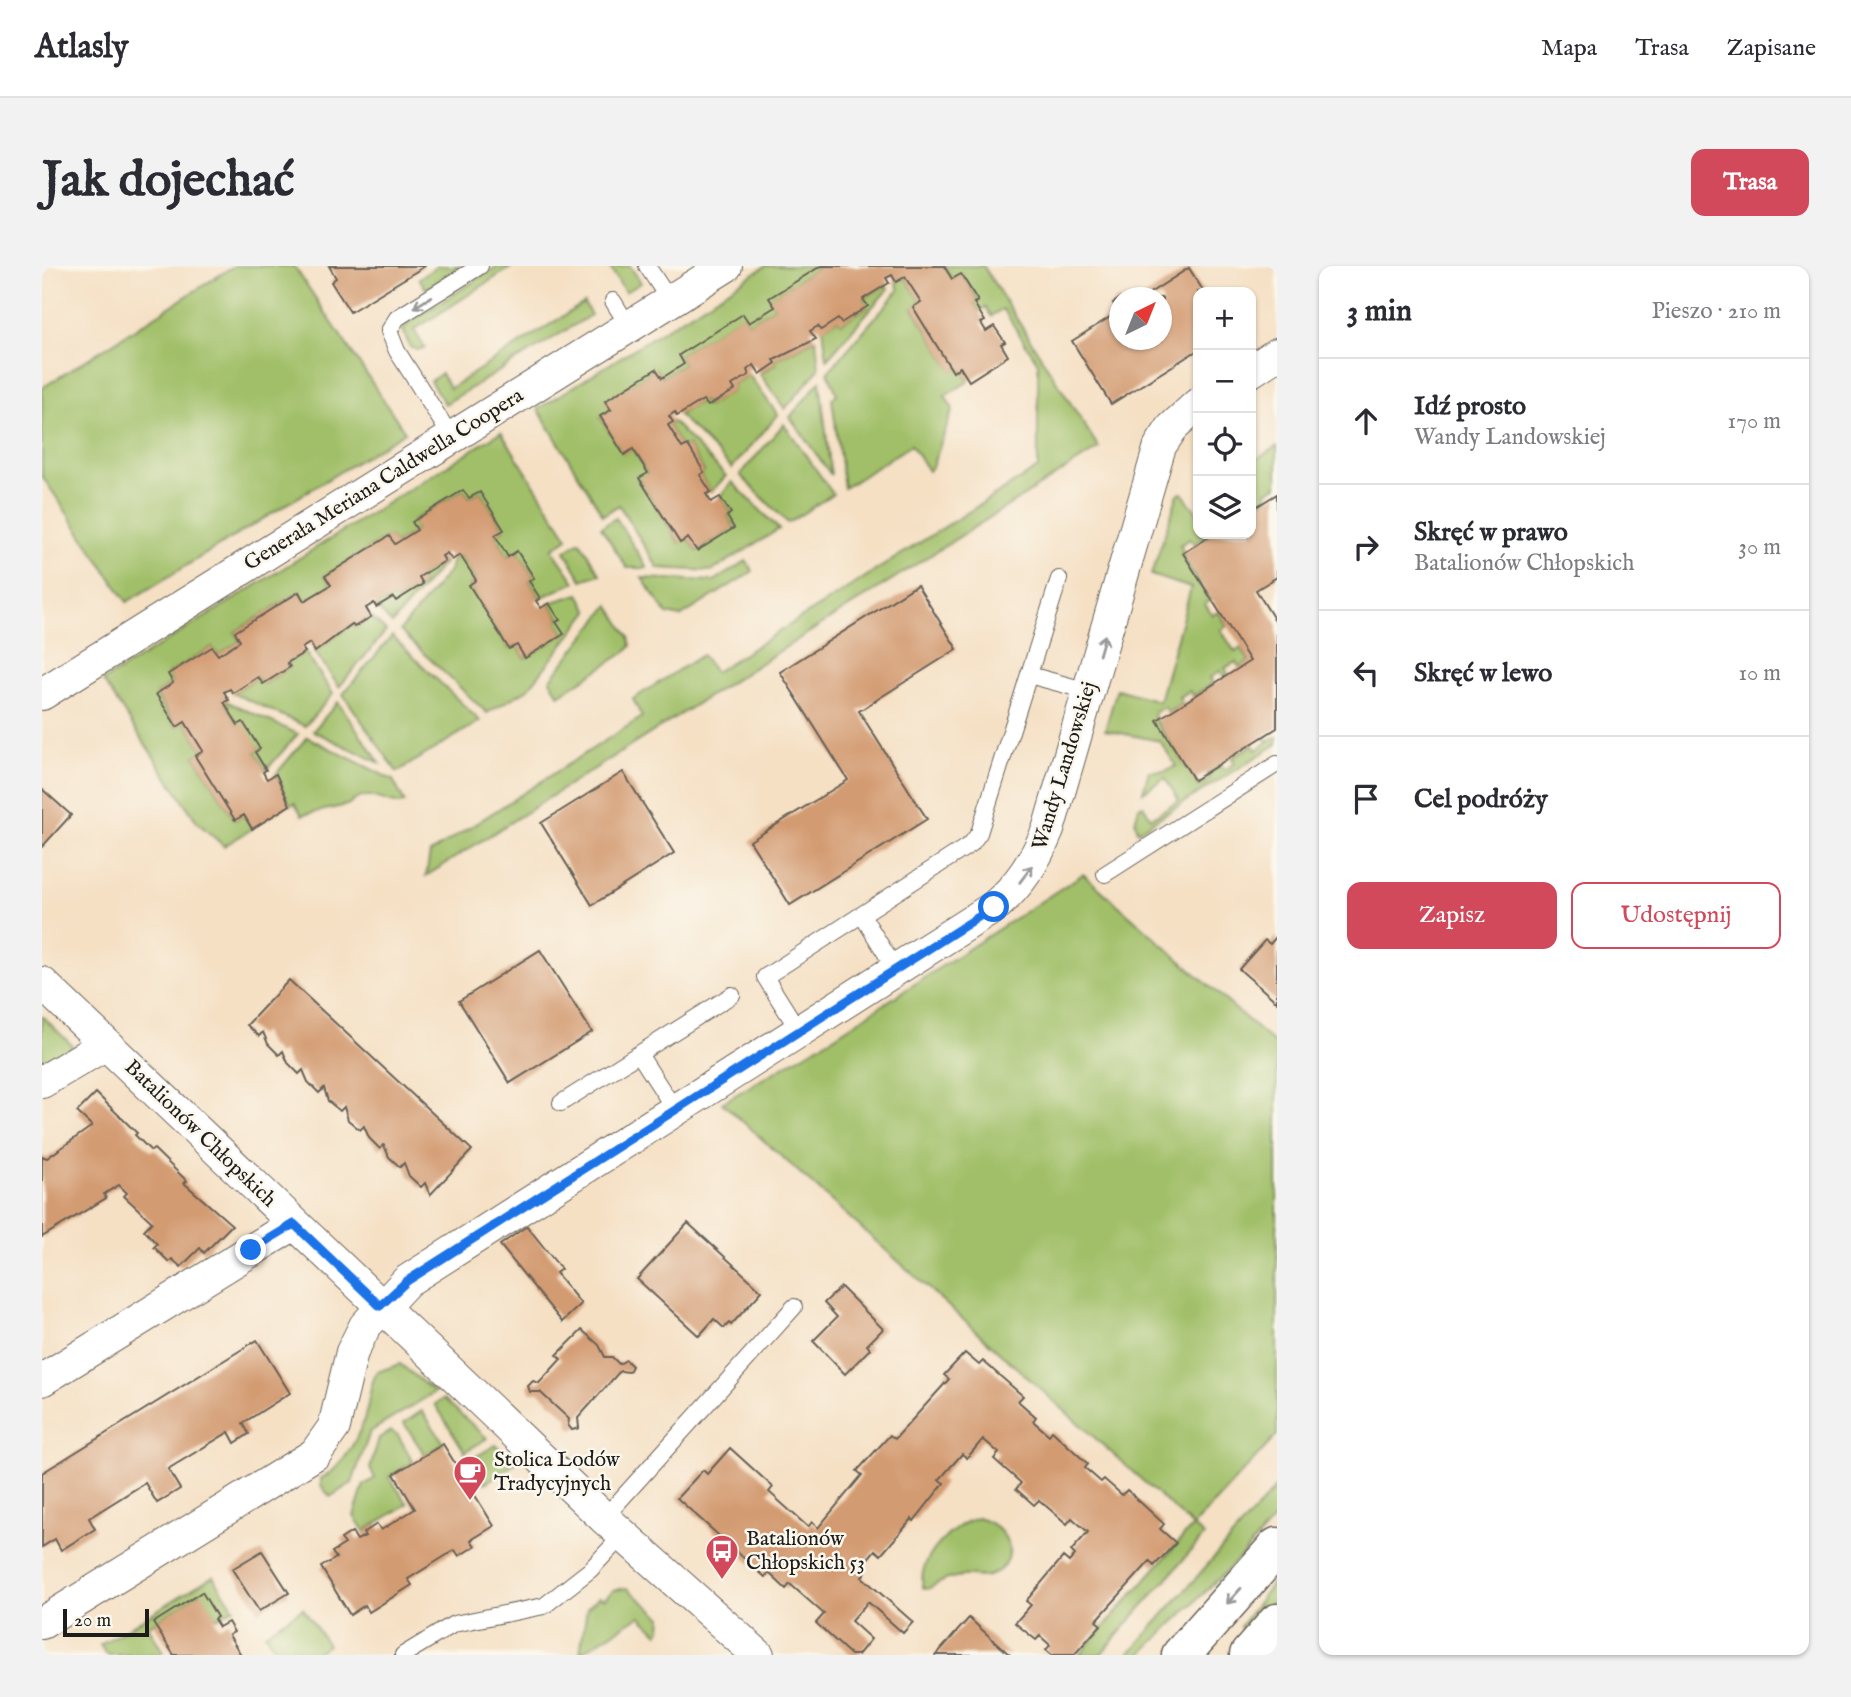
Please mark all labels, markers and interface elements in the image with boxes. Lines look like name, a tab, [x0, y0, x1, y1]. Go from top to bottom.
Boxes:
text: Atlasly	[35, 27, 128, 69]
text: Mapa	[1541, 33, 1597, 64]
text: Trasa	[1635, 33, 1689, 64]
text: Zapisane	[1727, 33, 1816, 64]
button: Trasa	[1691, 149, 1809, 216]
text: Jak dojechać	[42, 151, 295, 213]
north arrow	[1109, 287, 1172, 350]
map controls	[1193, 287, 1256, 539]
button: +	[1193, 287, 1256, 350]
text: 3 min	[1347, 293, 1412, 331]
one-way arrow	[414, 295, 433, 310]
text: Pieszo · 210 m	[1652, 297, 1781, 326]
button: −	[1193, 350, 1256, 413]
street label: Generała Meriana Caldwella Coopera	[239, 382, 530, 577]
text: Idź prosto	[1414, 390, 1526, 423]
icon: ahead	[1347, 402, 1385, 440]
text: 170 m	[1728, 407, 1781, 436]
button: locate	[1193, 413, 1256, 476]
text: Wandy Landowskiej	[1414, 423, 1606, 452]
button: layers	[1193, 476, 1256, 539]
text: Skręć w prawo	[1414, 516, 1568, 549]
icon: right	[1347, 528, 1385, 566]
text: 30 m	[1738, 533, 1781, 562]
text: Batalionów Chłopskich	[1414, 549, 1634, 578]
one-way arrow	[1096, 634, 1109, 656]
icon: left	[1347, 654, 1385, 692]
text: Skręć w lewo	[1414, 657, 1552, 690]
text: 10 m	[1738, 659, 1781, 688]
street label: Wandy Landowskiej	[1027, 678, 1103, 854]
icon: arrive	[1347, 780, 1385, 818]
text: Cel podróży	[1414, 783, 1548, 816]
one-way arrow	[1018, 865, 1033, 884]
button: Zapisz	[1347, 882, 1557, 949]
button: Udostępnij	[1571, 882, 1781, 949]
route start	[978, 891, 1009, 922]
street label: Batalionów Chłopskich	[118, 1054, 282, 1214]
route end	[235, 1234, 266, 1265]
place label: Stolica Lodów Tradycyjnych	[494, 1447, 621, 1498]
cafe icon: Stolica Lodów Tradycyjnych	[451, 1453, 489, 1502]
place label: Batalionów Chłopskich 53	[746, 1526, 865, 1577]
bus stop icon: Batalionów Chłopskich 53	[703, 1532, 741, 1581]
one-way arrow	[1226, 1587, 1242, 1605]
scale bar	[63, 1606, 149, 1638]
text: 20 m	[74, 1609, 111, 1633]

